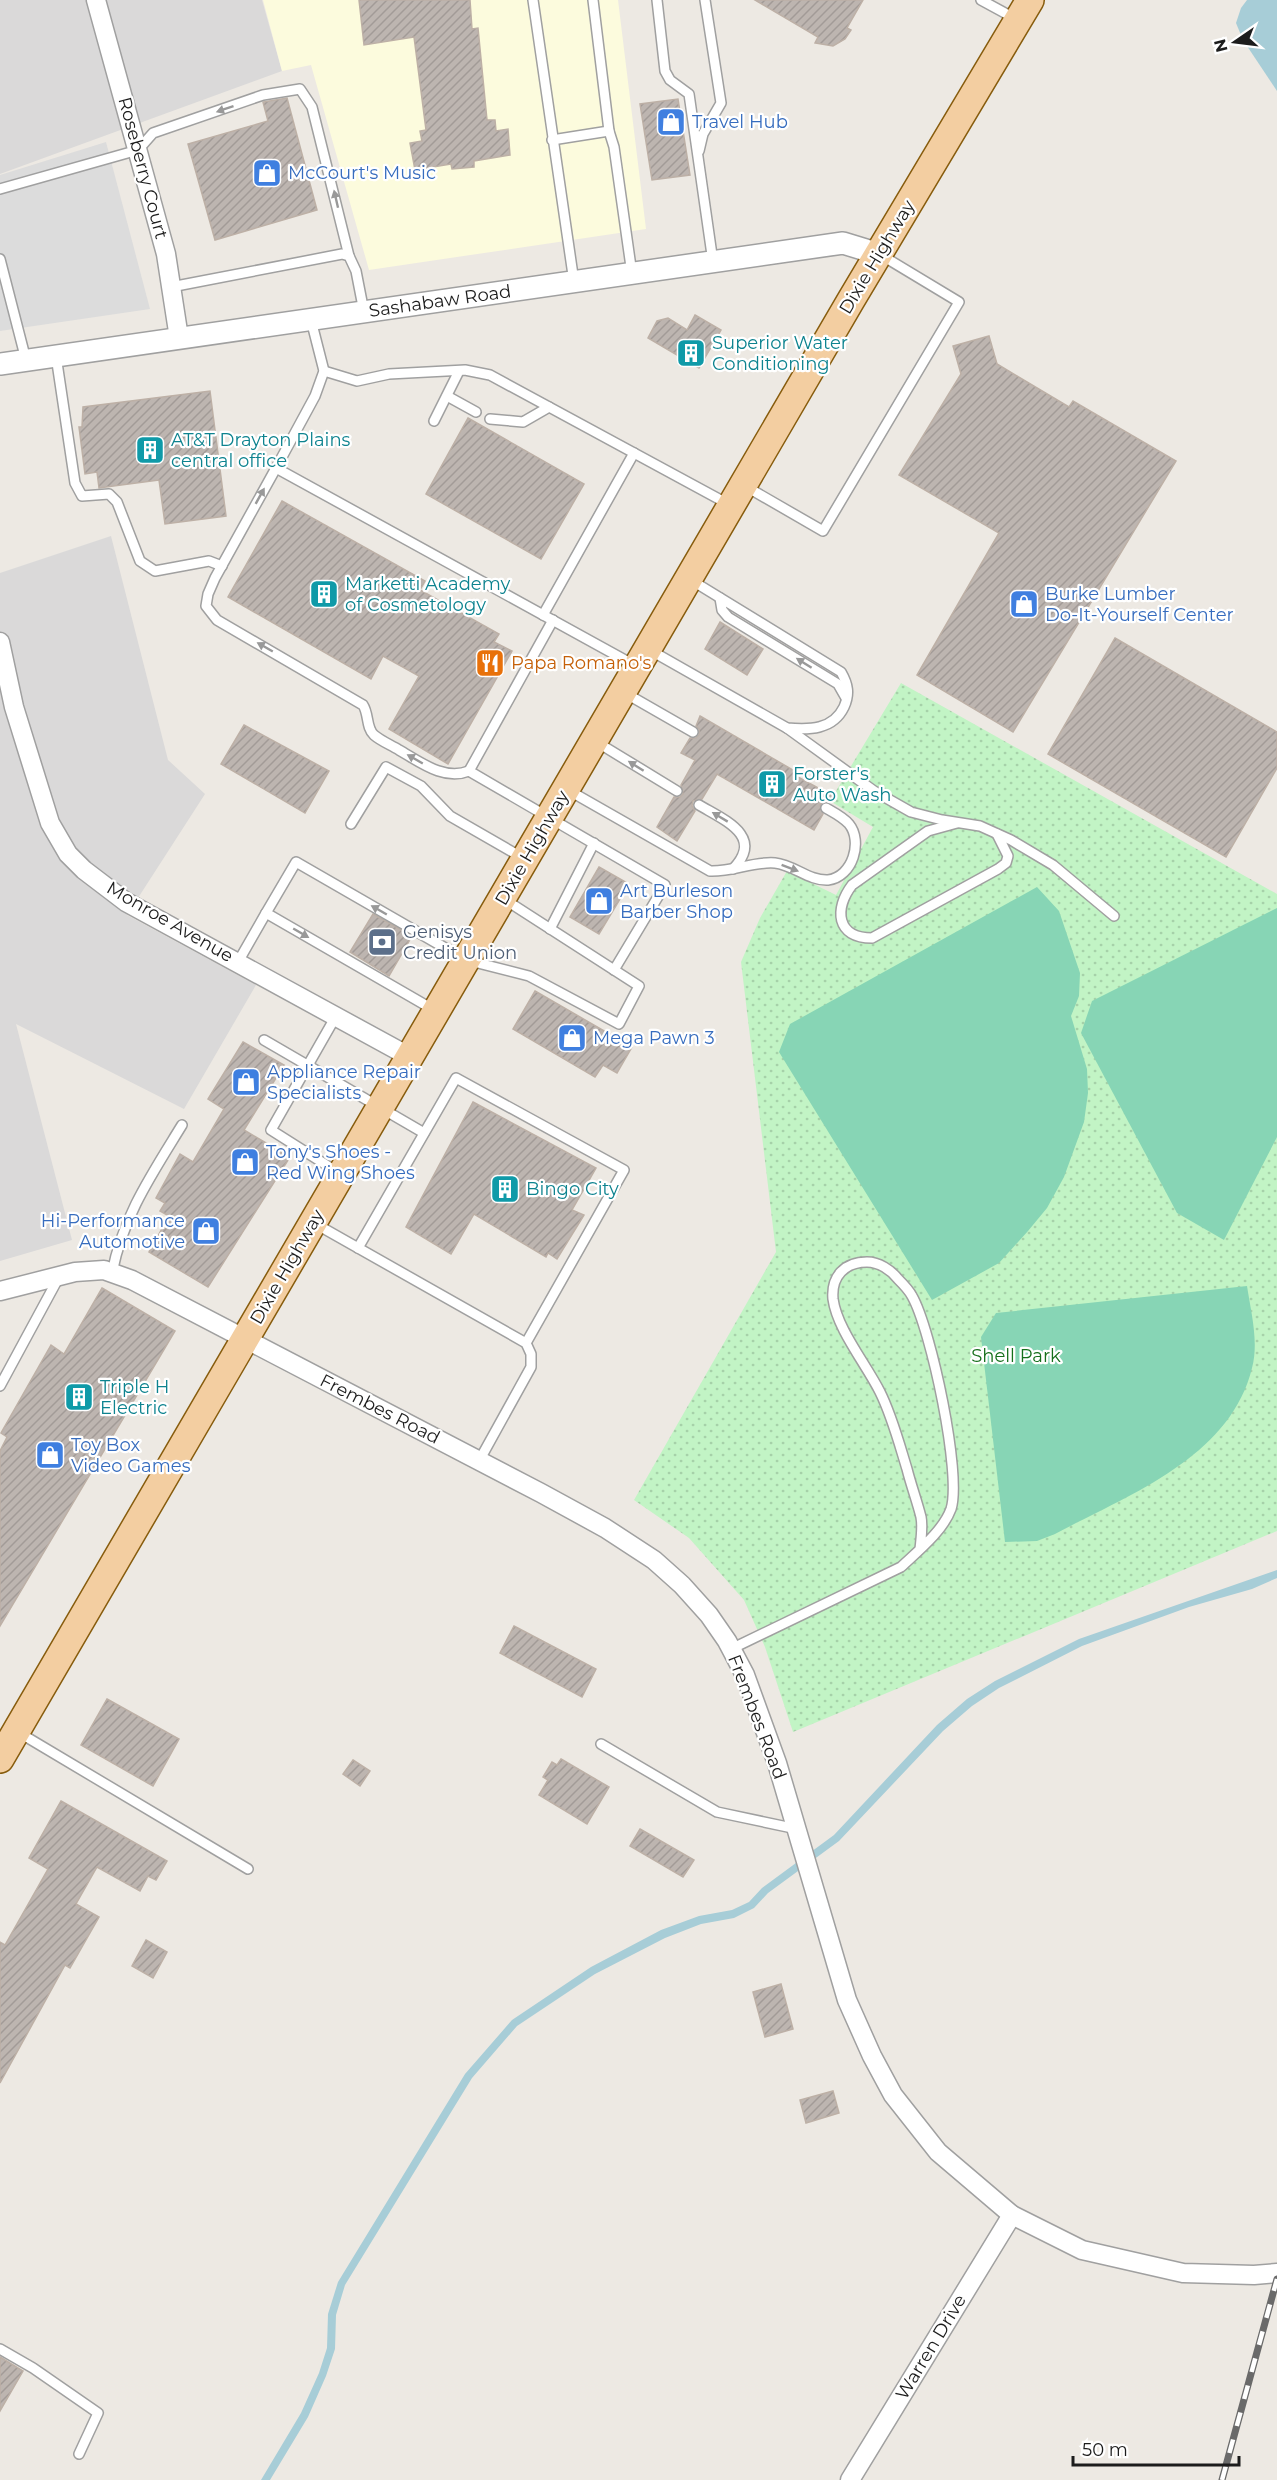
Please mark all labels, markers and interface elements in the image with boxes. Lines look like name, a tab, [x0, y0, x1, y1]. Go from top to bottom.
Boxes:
north arrow	[1205, 12, 1265, 72]
text: N	[1210, 37, 1232, 54]
street label: Roseberry Court	[113, 95, 173, 241]
one-way arrow	[216, 105, 234, 115]
shop icon: Travel Hub	[655, 106, 687, 138]
place label: Travel Hub	[692, 111, 788, 133]
shop icon: McCourt's Music	[251, 157, 283, 189]
place label: McCourt's Music	[288, 162, 436, 184]
one-way arrow	[330, 190, 340, 208]
street label: Dixie Highway	[834, 196, 920, 318]
street label: Sashabaw Road	[367, 280, 513, 322]
place label: Superior Water Conditioning	[712, 332, 848, 375]
building icon: Superior Water Conditioning	[675, 337, 707, 369]
place label: AT&T Drayton Plains central office	[171, 429, 351, 472]
building icon: AT&T Drayton Plains central office	[134, 434, 166, 466]
one-way arrow	[255, 488, 265, 505]
place label: Marketti Academy of Cosmetology	[345, 573, 510, 616]
building icon: Marketti Academy of Cosmetology	[308, 578, 340, 610]
place label: Burke Lumber Do-It-Yourself Center	[1045, 583, 1234, 626]
shop icon: Burke Lumber Do-It-Yourself Center	[1008, 588, 1040, 620]
one-way arrow	[256, 642, 273, 652]
restaurant icon: Papa Romano's	[474, 647, 506, 679]
place label: Papa Romano's	[511, 652, 652, 674]
one-way arrow	[796, 658, 812, 669]
one-way arrow	[406, 754, 423, 764]
one-way arrow	[628, 760, 644, 771]
place label: Forster's Auto Wash	[793, 763, 891, 806]
building icon: Forster's Auto Wash	[756, 768, 788, 800]
street label: Dixie Highway	[490, 786, 574, 909]
one-way arrow	[712, 812, 728, 823]
one-way arrow	[782, 863, 800, 873]
street label: Monroe Avenue	[103, 877, 237, 967]
place label: Art Burleson Barber Shop	[620, 880, 733, 923]
shop icon: Art Burleson Barber Shop	[583, 885, 615, 917]
one-way arrow	[370, 905, 387, 915]
place label: Genisys Credit Union	[403, 921, 517, 964]
bank icon: Genisys Credit Union	[366, 926, 398, 958]
one-way arrow	[293, 928, 310, 938]
shop icon: Mega Pawn 3	[556, 1022, 588, 1054]
place label: Mega Pawn 3	[593, 1027, 715, 1049]
place label: Appliance Repair Specialists	[267, 1061, 421, 1104]
shop icon: Appliance Repair Specialists	[230, 1066, 262, 1098]
place label: Tony's Shoes - Red Wing Shoes	[266, 1141, 415, 1184]
shop icon: Tony's Shoes - Red Wing Shoes	[229, 1146, 261, 1178]
building icon: Bingo City	[489, 1173, 521, 1205]
place label: Bingo City	[526, 1178, 619, 1200]
street label: Dixie Highway	[245, 1205, 329, 1328]
place label: Hi-Performance Automotive	[41, 1210, 185, 1253]
shop icon: Hi-Performance Automotive	[190, 1215, 222, 1247]
park label: Shell Park	[971, 1345, 1061, 1367]
street label: Frembes Road	[316, 1369, 444, 1449]
place label: Triple H Electric	[100, 1376, 169, 1419]
building icon: Triple H Electric	[63, 1381, 95, 1413]
place label: Toy Box Video Games	[71, 1434, 191, 1477]
shop icon: Toy Box Video Games	[34, 1439, 66, 1471]
street label: Frembes Road	[723, 1652, 791, 1782]
street label: Warren Drive	[891, 2290, 971, 2403]
scale bar	[1073, 2429, 1240, 2467]
text: 50 m	[1082, 2439, 1128, 2461]

